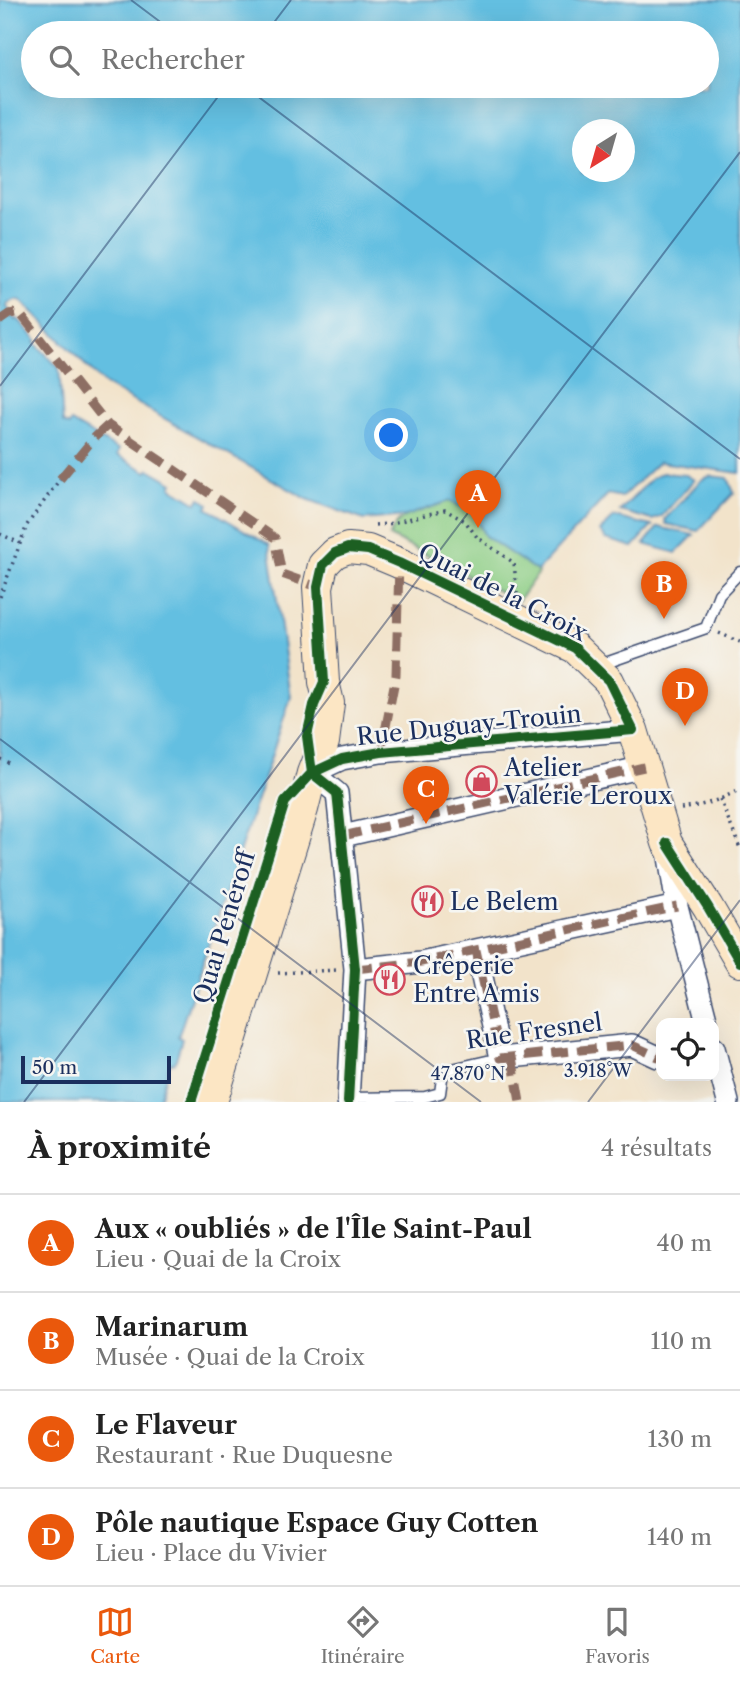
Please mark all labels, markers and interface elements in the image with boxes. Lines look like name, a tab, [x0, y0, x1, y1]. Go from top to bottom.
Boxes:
search box	[21, 21, 719, 98]
icon: search	[45, 41, 83, 79]
text: Rechercher	[101, 44, 245, 76]
north arrow	[572, 119, 635, 182]
your location	[374, 418, 408, 452]
pin: A	[455, 470, 501, 528]
street label: Quai de la Croix	[414, 537, 592, 647]
pin: B	[641, 561, 687, 619]
pin: D	[662, 668, 708, 726]
street label: Rue Duguay-Trouin	[355, 699, 583, 751]
place label: Atelier Valérie Leroux	[503, 753, 672, 810]
shop icon: Atelier Valérie Leroux	[464, 764, 498, 798]
pin: C	[403, 766, 449, 824]
street label: Quai Pénéroff	[187, 844, 262, 1007]
restaurant icon: Le Belem	[410, 884, 444, 918]
place label: Le Belem	[450, 887, 559, 916]
place label: Crêperie Entre Amis	[413, 951, 540, 1008]
restaurant icon: Crêperie Entre Amis	[373, 962, 407, 996]
street label: Rue Fresnel	[464, 1007, 604, 1055]
map controls	[656, 1018, 719, 1081]
button: locate	[656, 1018, 719, 1081]
scale bar	[21, 1053, 172, 1085]
text: 50 m	[32, 1056, 77, 1079]
text: 3.918°W	[564, 1060, 634, 1082]
text: 47.870°N	[431, 1063, 506, 1085]
text: À proximité	[28, 1129, 211, 1166]
text: 4 résultats	[601, 1134, 712, 1162]
text: Aux « oubliés » de l'Île Saint-Paul	[95, 1213, 532, 1245]
text: A	[42, 1229, 60, 1257]
text: 40 m	[657, 1229, 712, 1257]
text: Lieu · Quai de la Croix	[95, 1245, 341, 1273]
text: Marinarum	[95, 1311, 248, 1343]
text: B	[42, 1327, 60, 1355]
text: 110 m	[651, 1327, 712, 1355]
text: Musée · Quai de la Croix	[95, 1343, 365, 1371]
text: Le Flaveur	[95, 1409, 237, 1441]
text: C	[42, 1425, 60, 1453]
text: 130 m	[648, 1425, 712, 1453]
text: Restaurant · Rue Duquesne	[95, 1441, 393, 1469]
text: Pôle nautique Espace Guy Cotten	[95, 1507, 538, 1539]
text: D	[41, 1523, 61, 1551]
text: 140 m	[647, 1523, 712, 1551]
text: Lieu · Place du Vivier	[95, 1539, 327, 1567]
tab: Carte	[90, 1603, 140, 1668]
tab: Itinéraire	[321, 1603, 405, 1668]
tab: Favoris	[585, 1603, 650, 1668]

